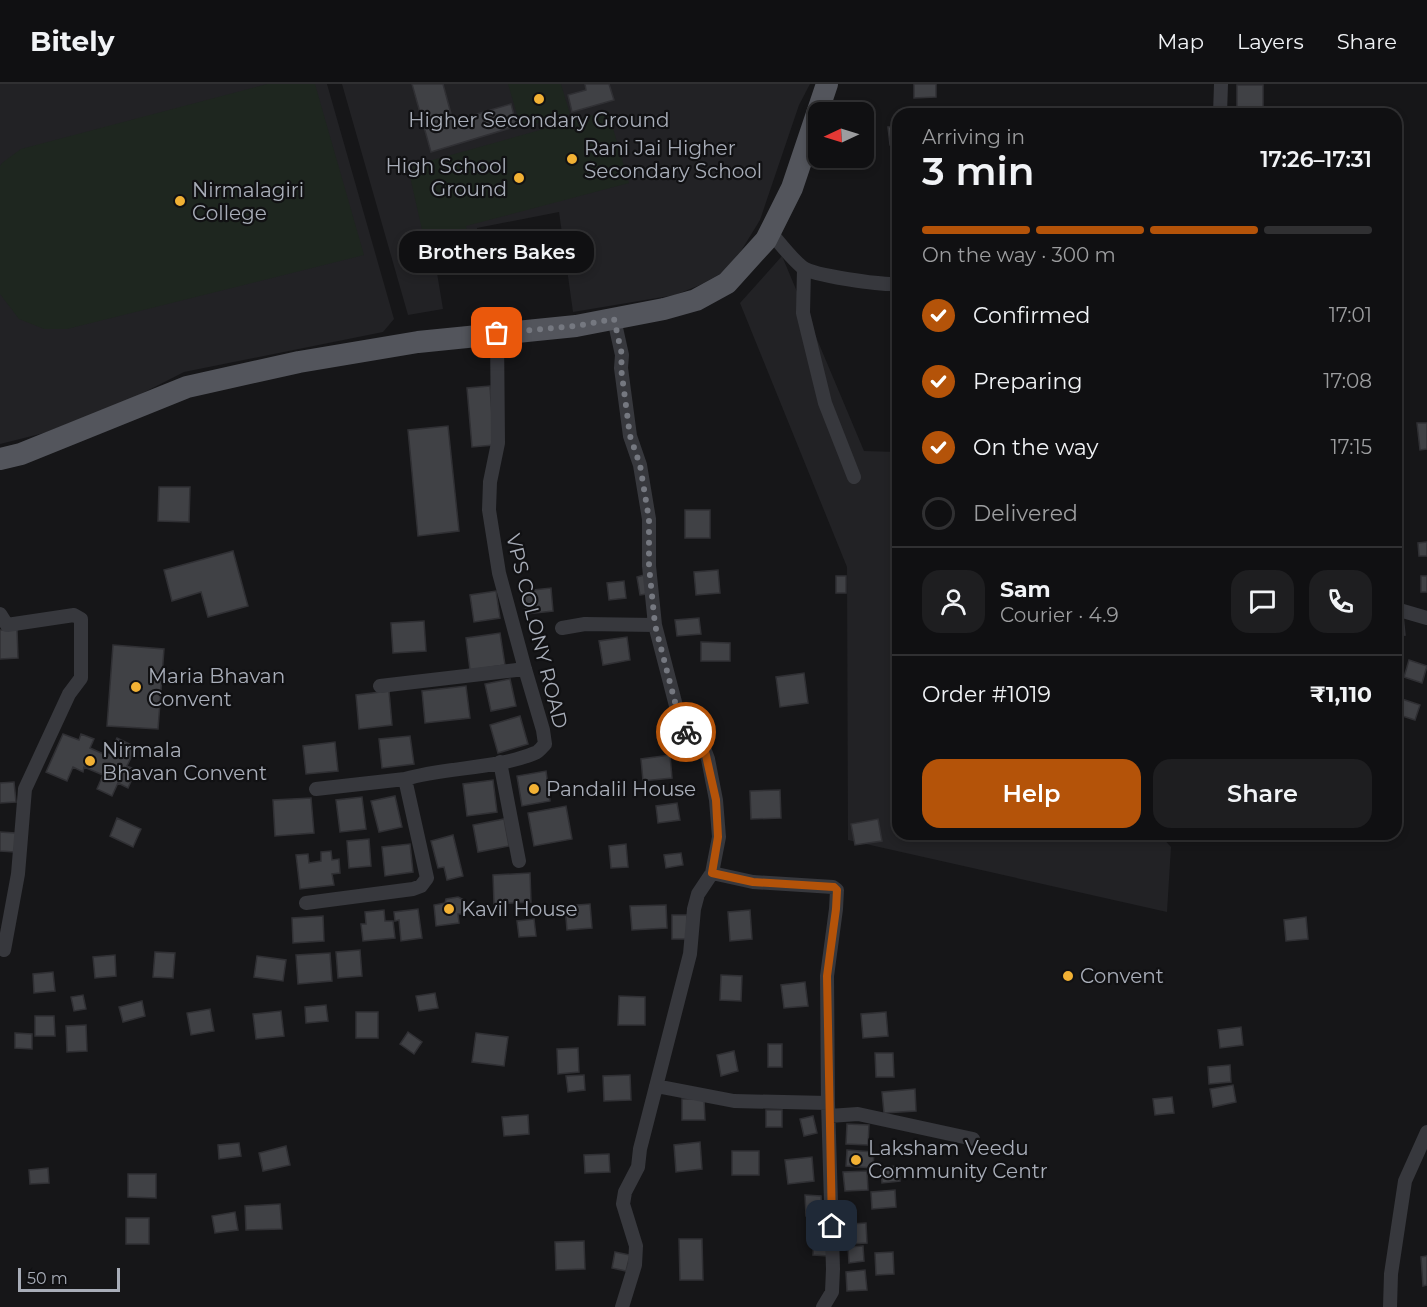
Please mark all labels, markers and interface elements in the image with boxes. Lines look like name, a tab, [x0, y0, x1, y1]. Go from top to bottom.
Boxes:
text: Bitely	[30, 24, 114, 58]
text: Map	[1157, 29, 1204, 54]
text: Layers	[1237, 29, 1304, 54]
text: Share	[1337, 29, 1397, 54]
marker: Higher Secondary Ground	[532, 92, 546, 106]
north arrow	[808, 102, 874, 168]
map controls	[808, 102, 874, 168]
place label: Higher Secondary Ground	[408, 108, 670, 132]
text: Arriving in	[922, 125, 1025, 149]
place label: Rani Jai Higher Secondary School	[584, 136, 762, 183]
text: 17:26–17:31	[1260, 146, 1372, 173]
text: 3 min	[922, 147, 1035, 195]
marker: Rani Jai Higher Secondary School	[565, 152, 579, 166]
place label: High School Ground	[386, 154, 507, 201]
marker: High School Ground	[512, 171, 526, 185]
place label: Nirmalagiri College	[192, 178, 304, 225]
marker: Nirmalagiri College	[173, 194, 187, 208]
callout: Brothers Bakes	[400, 231, 594, 273]
text: Brothers Bakes	[418, 240, 575, 264]
text: On the way · 300 m	[922, 243, 1116, 267]
icon: check	[922, 299, 955, 332]
text: Confirmed	[973, 302, 1090, 329]
text: 17:01	[1329, 303, 1372, 327]
pin	[471, 307, 522, 358]
icon: bag	[480, 316, 513, 349]
icon: check	[922, 365, 955, 398]
text: Preparing	[973, 368, 1082, 395]
text: 17:08	[1323, 369, 1372, 393]
icon: check	[922, 431, 955, 464]
text: On the way	[973, 434, 1098, 461]
text: 17:15	[1331, 435, 1372, 459]
text: Delivered	[973, 500, 1078, 527]
street label: VPS COLONY ROAD	[501, 531, 573, 731]
button: person	[922, 570, 985, 633]
button: chat	[1231, 570, 1294, 633]
button: phone	[1309, 570, 1372, 633]
text: Sam	[1000, 576, 1051, 603]
text: Courier · 4.9	[1000, 603, 1119, 627]
place label: Maria Bhavan Convent	[148, 664, 285, 711]
marker: Maria Bhavan Convent	[129, 680, 143, 694]
text: Order #1019	[922, 681, 1051, 708]
text: ₹1,110	[1310, 681, 1372, 708]
courier	[656, 702, 716, 762]
icon: bike	[670, 716, 703, 749]
place label: Nirmala Bhavan Convent	[102, 738, 267, 785]
marker: Nirmala Bhavan Convent	[83, 754, 97, 768]
button: Help	[922, 759, 1141, 828]
button: Share	[1153, 759, 1372, 828]
place label: Pandalil House	[546, 777, 696, 801]
marker: Pandalil House	[527, 782, 541, 796]
place label: Kavil House	[461, 897, 577, 921]
marker: Kavil House	[442, 902, 456, 916]
place label: Convent	[1080, 964, 1164, 988]
marker: Convent	[1061, 969, 1075, 983]
place label: Laksham Veedu Community Centr	[868, 1136, 1048, 1183]
marker: Laksham Veedu Community Centr	[849, 1153, 863, 1167]
pin	[806, 1200, 857, 1251]
icon: home	[815, 1209, 848, 1242]
scale bar	[18, 1265, 120, 1292]
text: 50 m	[27, 1269, 68, 1288]

